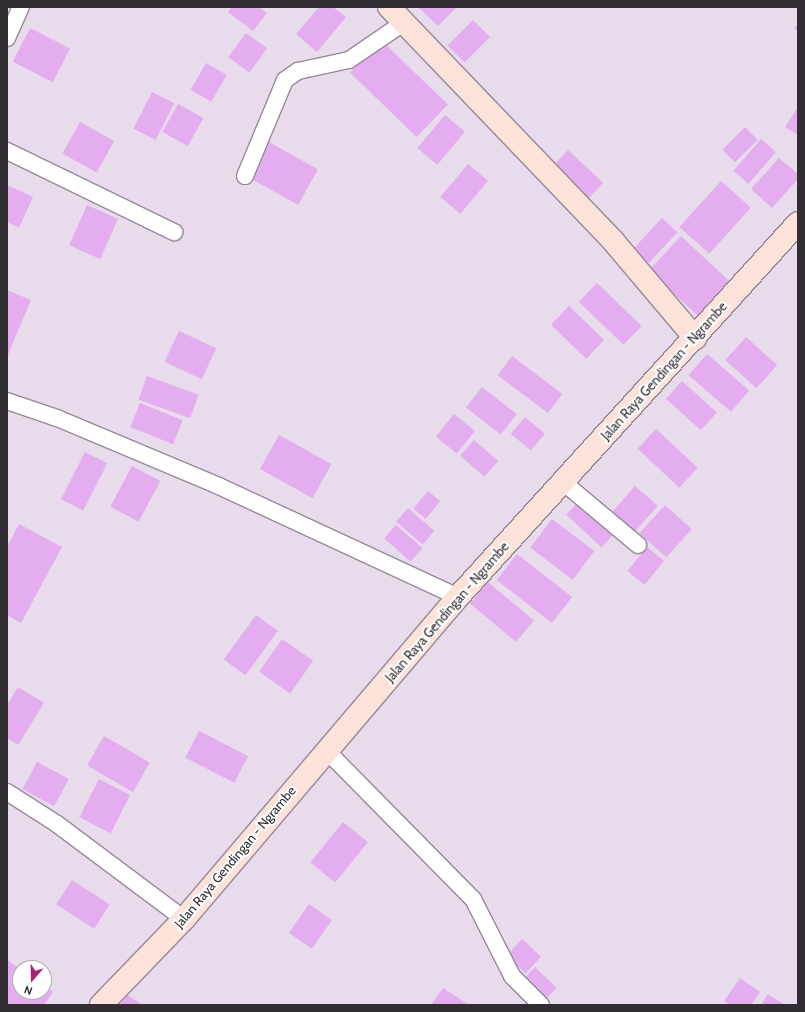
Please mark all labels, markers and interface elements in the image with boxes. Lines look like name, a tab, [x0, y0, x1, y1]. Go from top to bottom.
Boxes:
street label: Jalan Raya Gendingan - Ngrambe	[598, 299, 730, 443]
street label: Jalan Raya Gendingan - Ngrambe	[382, 539, 512, 685]
street label: Jalan Raya Gendingan - Ngrambe	[171, 783, 299, 931]
north arrow	[12, 960, 52, 1000]
text: N	[22, 982, 34, 998]

